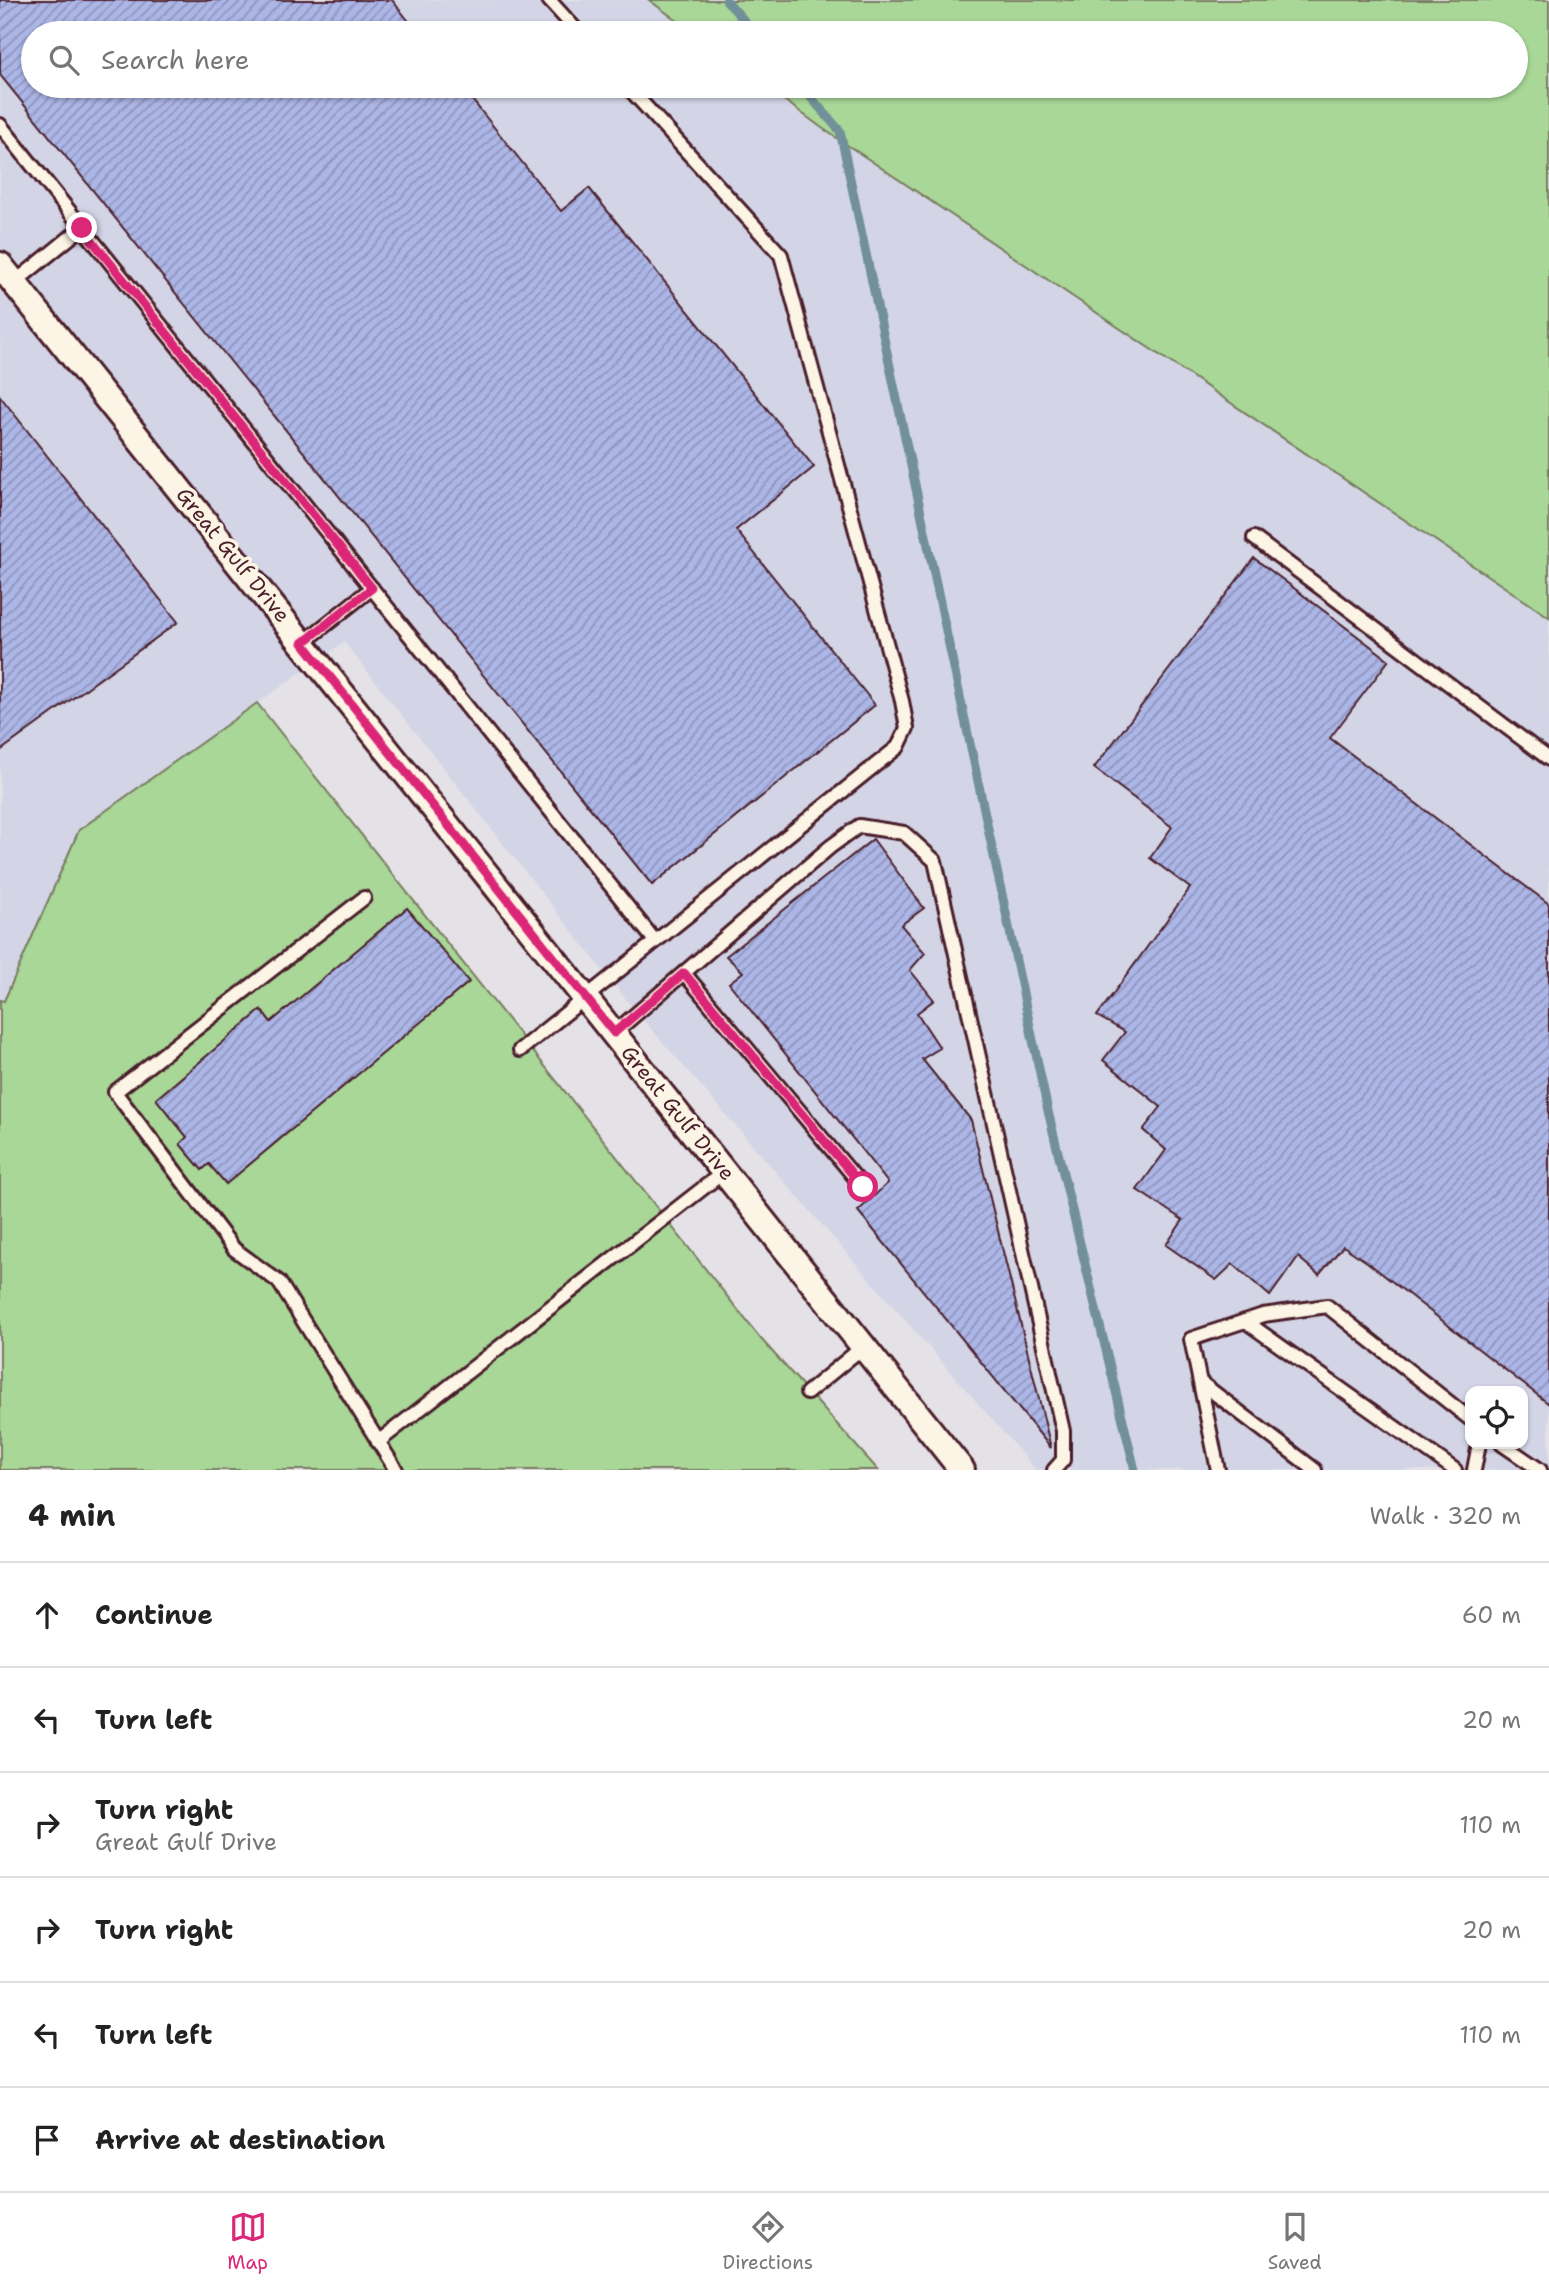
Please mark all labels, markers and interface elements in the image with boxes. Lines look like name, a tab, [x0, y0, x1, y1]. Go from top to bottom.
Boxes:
search box	[21, 21, 1528, 98]
icon: search	[45, 41, 83, 79]
text: Search here	[101, 42, 250, 77]
route end	[66, 212, 97, 243]
street label: Great Gulf Drive	[170, 482, 296, 628]
street label: Great Gulf Drive	[615, 1040, 741, 1186]
route start	[847, 1171, 878, 1202]
map controls	[1465, 1386, 1528, 1449]
button: locate	[1465, 1386, 1528, 1449]
text: 4 min	[28, 1495, 115, 1536]
text: Walk · 320 m	[1370, 1501, 1521, 1531]
icon: ahead	[28, 1596, 66, 1634]
text: Continue	[95, 1597, 213, 1632]
text: 60 m	[1462, 1600, 1521, 1630]
icon: left	[28, 1701, 66, 1739]
text: Turn left	[95, 1702, 212, 1737]
text: 20 m	[1462, 1705, 1521, 1735]
text: Turn right	[95, 1792, 233, 1827]
icon: right	[28, 1806, 66, 1844]
text: 110 m	[1459, 1810, 1521, 1840]
text: Great Gulf Drive	[95, 1827, 277, 1857]
icon: right	[28, 1911, 66, 1949]
text: Turn right	[95, 1912, 233, 1947]
text: 20 m	[1462, 1915, 1521, 1945]
icon: left	[28, 2016, 66, 2054]
text: Turn left	[95, 2017, 212, 2052]
text: 110 m	[1459, 2020, 1521, 2050]
icon: arrive	[28, 2121, 66, 2159]
text: Arrive at destination	[95, 2122, 385, 2157]
tab: Map	[227, 2208, 268, 2275]
tab: Directions	[723, 2208, 813, 2275]
tab: Saved	[1268, 2208, 1322, 2275]

